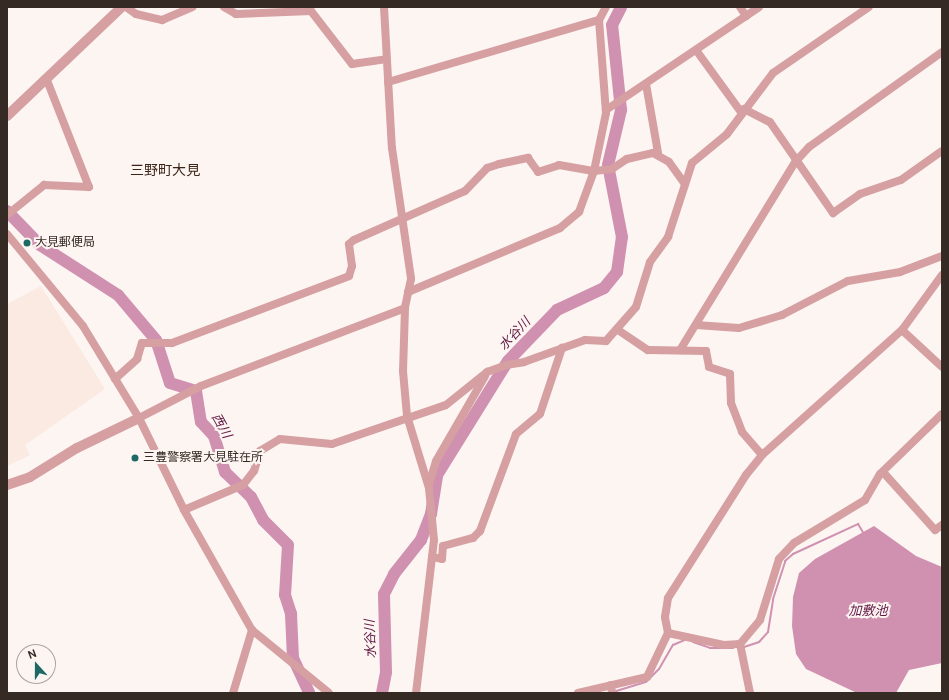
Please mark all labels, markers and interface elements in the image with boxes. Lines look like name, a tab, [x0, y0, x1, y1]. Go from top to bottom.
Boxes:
district label: 三野町大見	[130, 162, 200, 178]
place label: 大見郵便局	[35, 236, 95, 250]
marker: 大見郵便局	[22, 238, 32, 248]
water label: 水谷川	[496, 314, 534, 354]
water label: 西川	[208, 411, 234, 441]
place label: 三豊警察署大見駐在所	[143, 451, 263, 465]
marker: 三豊警察署大見駐在所	[130, 453, 140, 463]
water label: 加敷池	[849, 603, 887, 619]
water label: 水谷川	[363, 619, 379, 659]
north arrow	[16, 644, 56, 684]
text: N	[26, 646, 38, 662]

